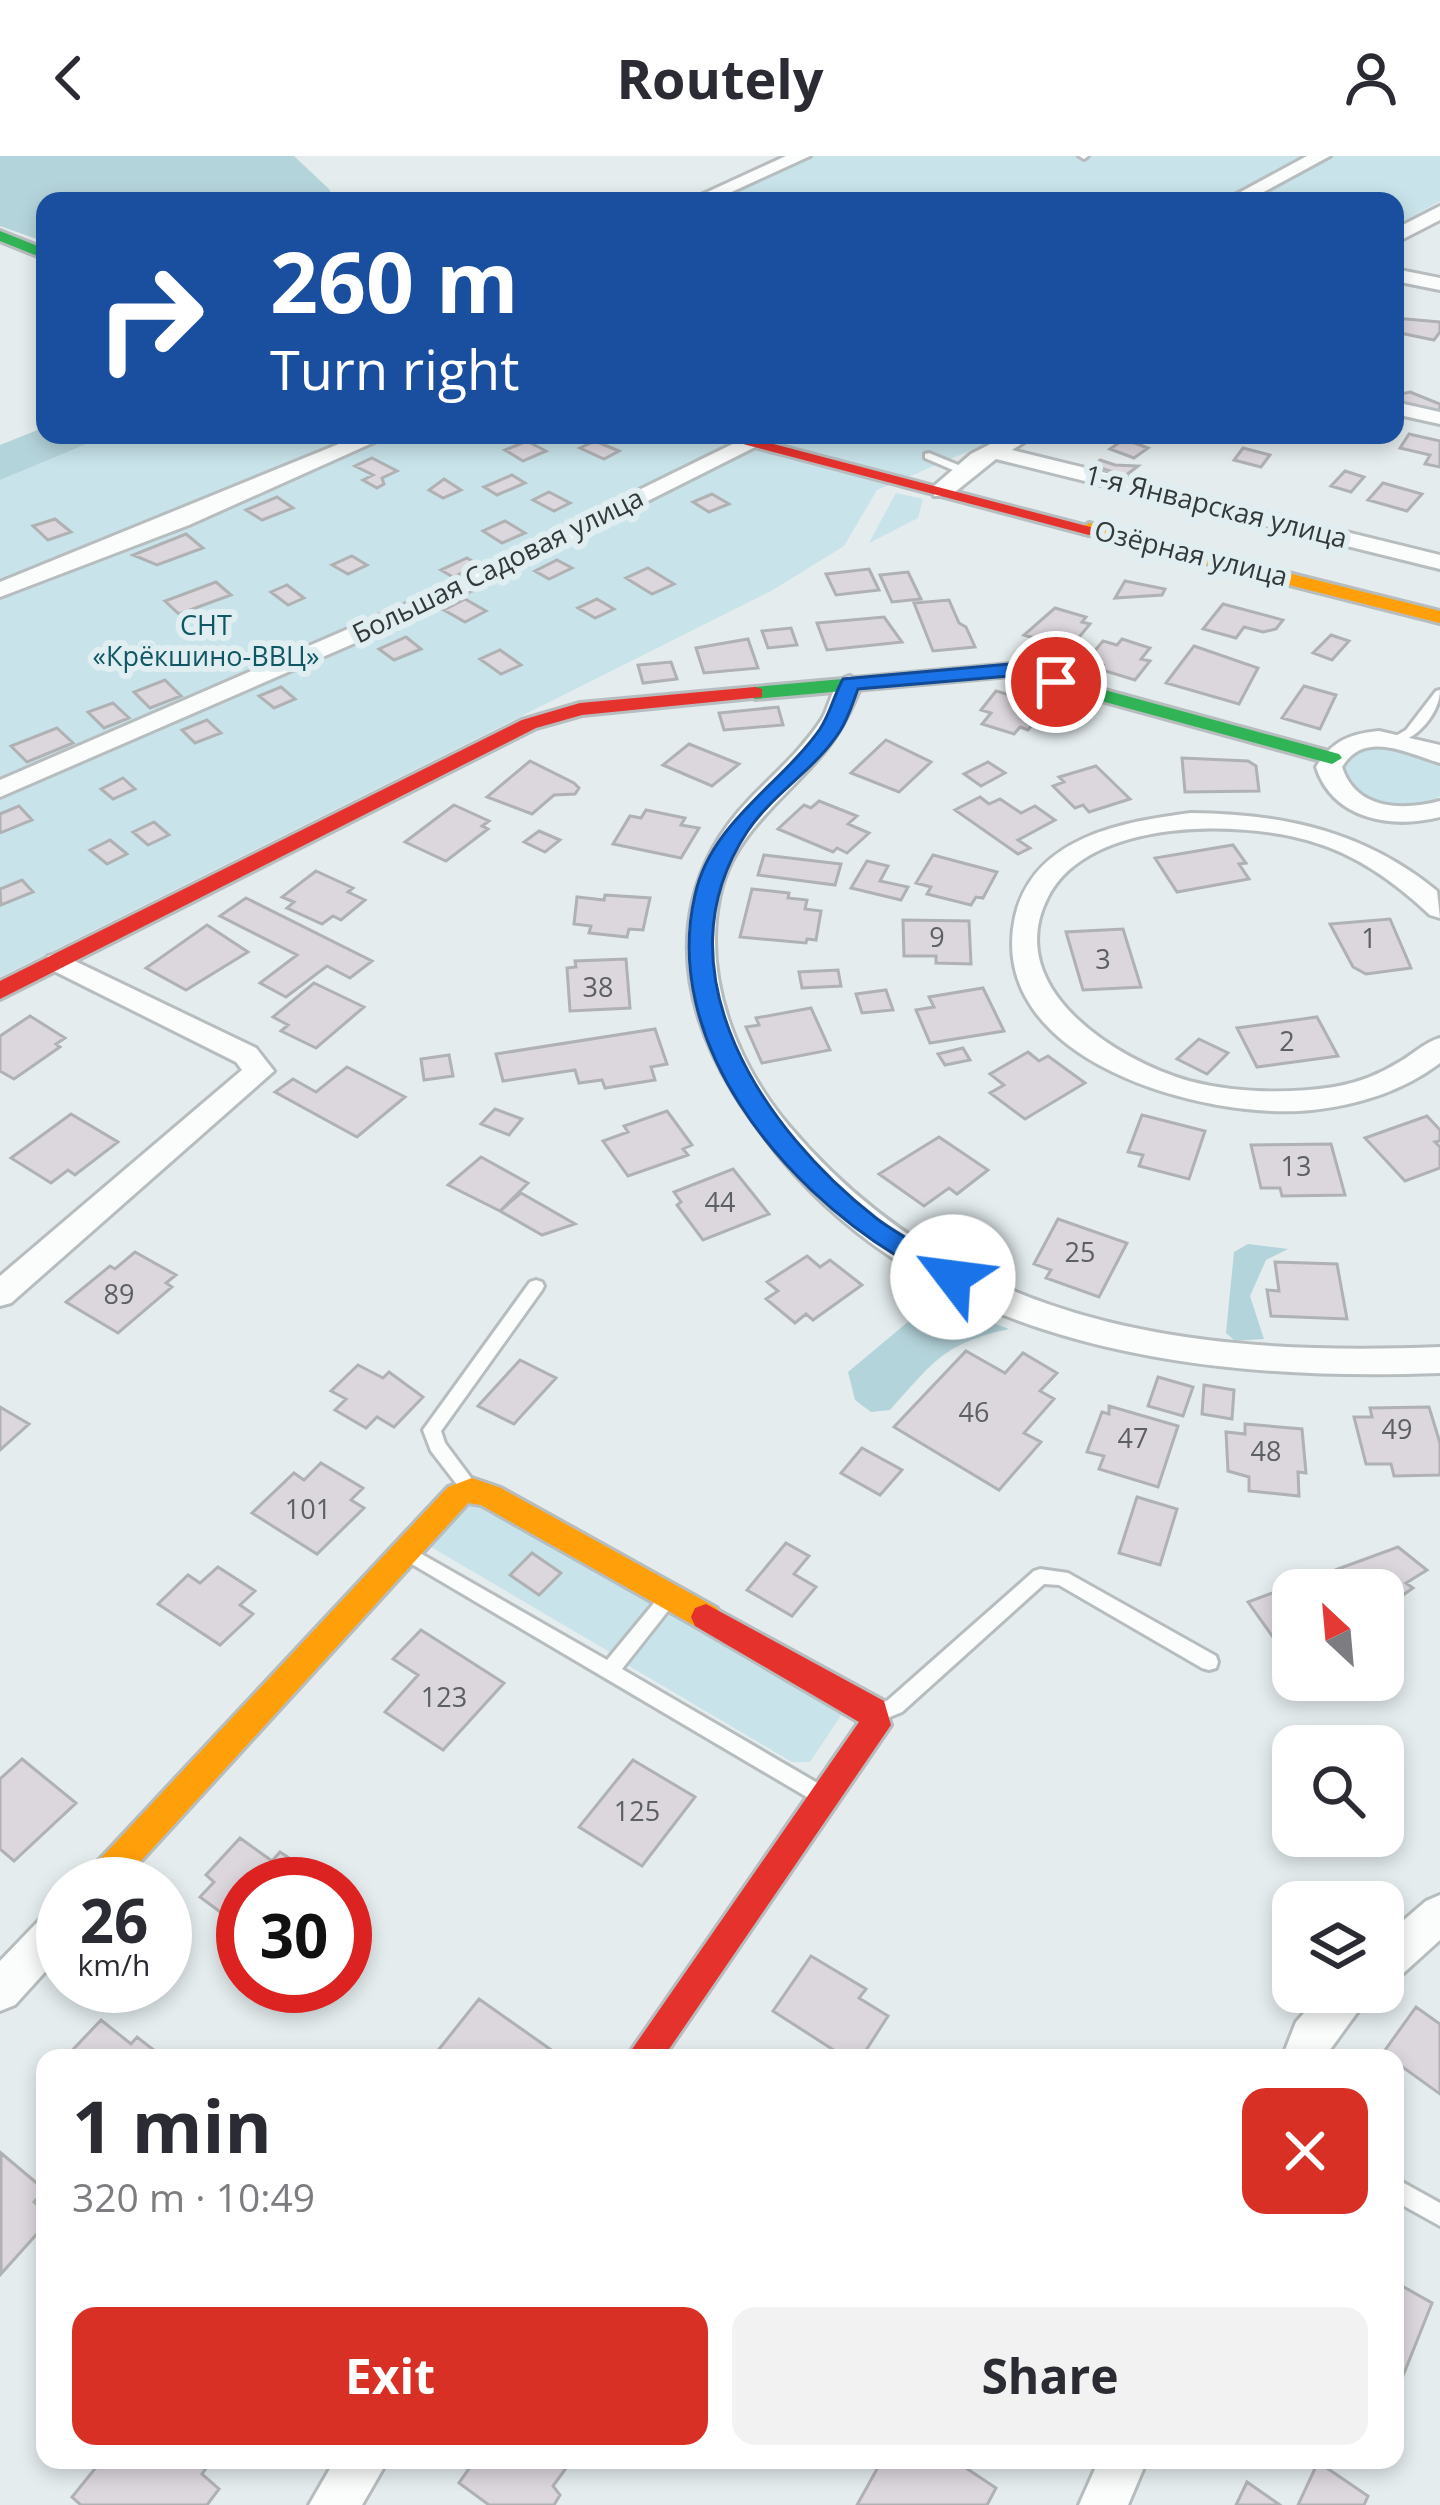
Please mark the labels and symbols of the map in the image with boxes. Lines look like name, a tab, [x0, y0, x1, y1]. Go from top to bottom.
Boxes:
street label: 1-я Январская улица	[1081, 455, 1351, 556]
street label: Большая Садовая улица	[346, 478, 649, 651]
street label: Озёрная улица	[1091, 511, 1292, 594]
park label: СНТ «Крёкшино-ВВЦ»	[93, 606, 319, 674]
pin	[1005, 631, 1107, 733]
house number: 9	[929, 918, 945, 955]
house number: 1	[1361, 919, 1377, 956]
house number: 3	[1095, 940, 1111, 977]
house number: 38	[583, 968, 613, 1005]
house number: 2	[1279, 1022, 1295, 1059]
house number: 13	[1281, 1147, 1311, 1184]
house number: 44	[705, 1183, 735, 1220]
position arrow	[890, 1214, 1016, 1340]
house number: 25	[1065, 1233, 1095, 1270]
house number: 89	[104, 1275, 134, 1312]
house number: 46	[959, 1393, 989, 1430]
house number: 49	[1382, 1410, 1412, 1447]
house number: 47	[1118, 1419, 1148, 1456]
house number: 48	[1251, 1432, 1281, 1469]
house number: 101	[285, 1490, 331, 1527]
north arrow	[1272, 1569, 1404, 1701]
house number: 123	[421, 1678, 467, 1715]
house number: 125	[614, 1792, 660, 1829]
speed limit sign: 30	[216, 1857, 372, 2013]

